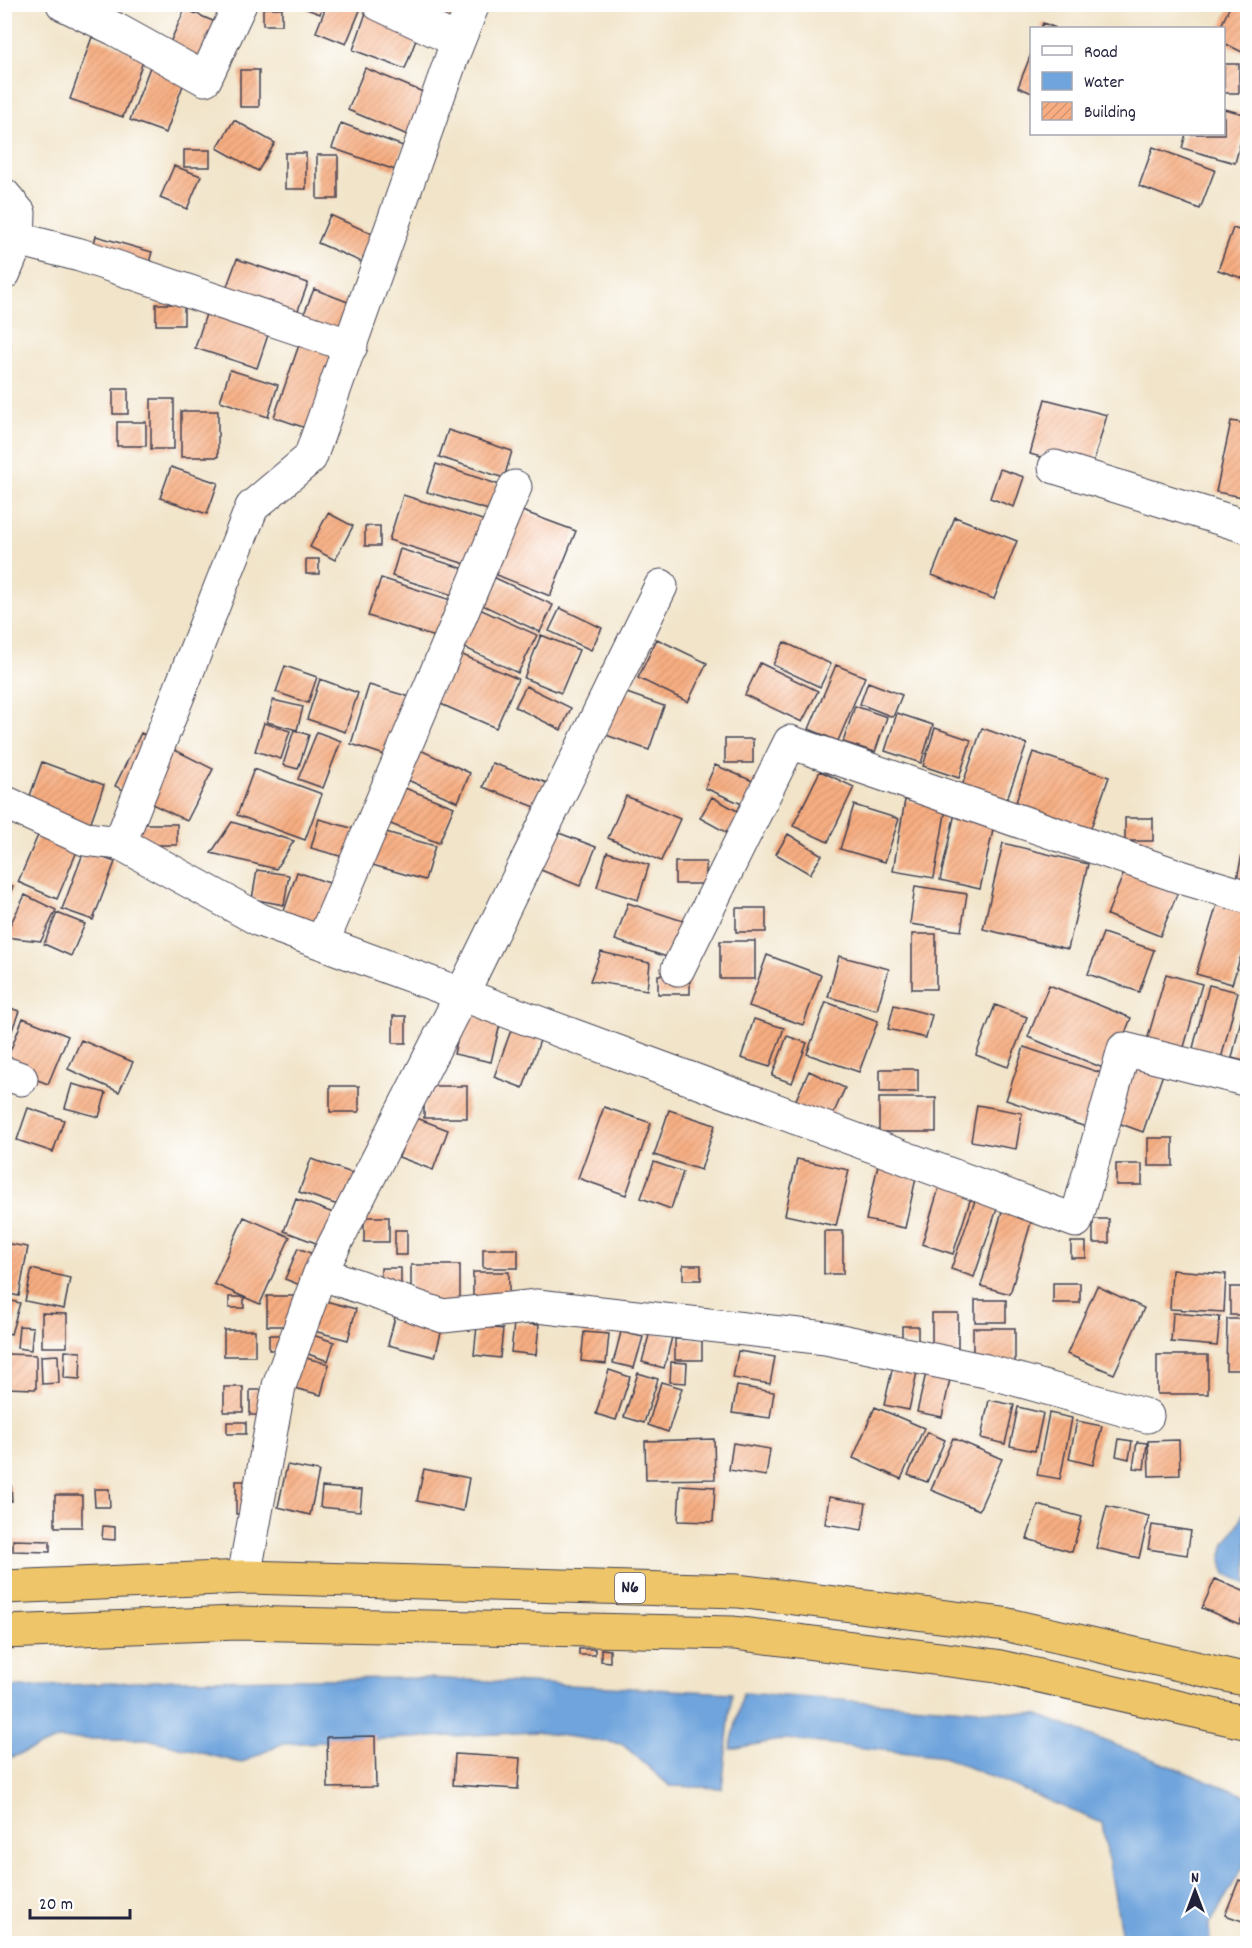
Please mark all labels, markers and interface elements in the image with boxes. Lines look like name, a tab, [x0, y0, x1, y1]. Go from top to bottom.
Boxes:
legend	[1030, 27, 1225, 135]
text: Road	[1084, 41, 1118, 66]
text: Water	[1084, 71, 1124, 96]
text: Building	[1084, 101, 1136, 126]
road number: N6	[615, 1573, 645, 1603]
north arrow	[1165, 1861, 1225, 1921]
text: N	[1191, 1867, 1199, 1890]
scale bar	[30, 1882, 130, 1920]
text: 20 m	[39, 1893, 73, 1918]

